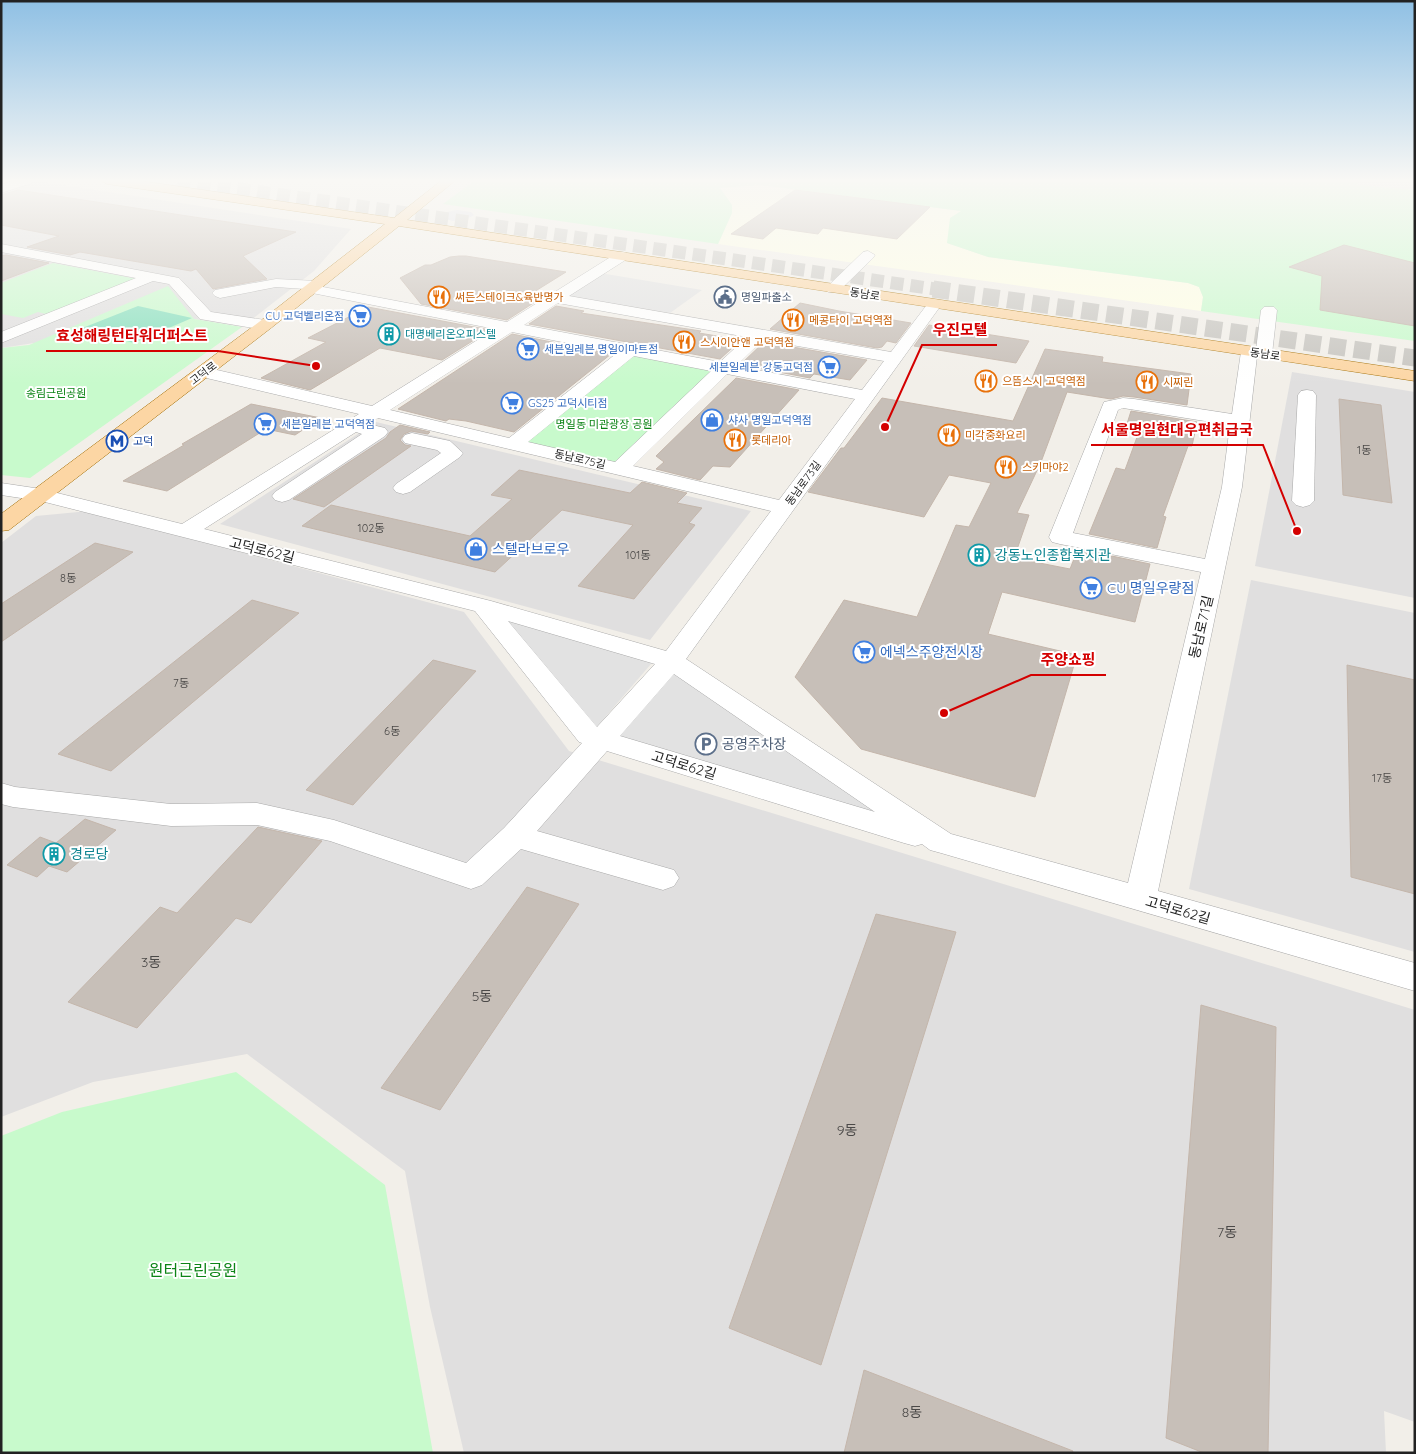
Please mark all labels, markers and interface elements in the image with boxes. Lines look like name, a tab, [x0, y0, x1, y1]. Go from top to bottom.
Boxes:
restaurant icon: 써든스테이크&육반명가	[427, 285, 451, 309]
public building icon: 명일파출소	[713, 285, 737, 309]
street label: 동남로	[849, 285, 881, 303]
place label: 써든스테이크&육반명가	[455, 290, 564, 304]
place label: 명일파출소	[741, 290, 792, 304]
supermarket icon: CU 고덕벨리온점	[348, 304, 372, 328]
restaurant icon: 메콩타이 고덕역점	[781, 308, 805, 332]
place label: CU 고덕벨리온점	[265, 309, 344, 323]
place label: 메콩타이 고덕역점	[809, 313, 893, 327]
callout: 우진모텔	[922, 315, 997, 345]
text: 우진모텔	[932, 320, 988, 339]
callout: 효성해링턴타워더퍼스트	[46, 321, 218, 351]
building icon: 대명베리온오피스텔	[377, 322, 401, 346]
text: 효성해링턴타워더퍼스트	[56, 326, 208, 345]
place label: 대명베리온오피스텔	[405, 327, 496, 341]
restaurant icon: 스시이안앤 고덕역점	[672, 330, 696, 354]
place label: 스시이안앤 고덕역점	[700, 335, 794, 349]
supermarket icon: 세븐일레븐 명일이마트점	[516, 337, 540, 361]
place label: 세븐일레븐 명일이마트점	[544, 342, 658, 356]
street label: 동남로	[1249, 345, 1281, 363]
supermarket icon: 세븐일레븐 강동고덕점	[817, 355, 841, 379]
street label: 고덕로	[187, 358, 219, 388]
place label: 세븐일레븐 강동고덕점	[709, 360, 813, 374]
restaurant icon: 으뜸스시 고덕역점	[974, 369, 998, 393]
restaurant icon: 시찌린	[1135, 370, 1159, 394]
place label: 으뜸스시 고덕역점	[1002, 374, 1086, 388]
place label: 시찌린	[1163, 375, 1193, 389]
park label: 송림근린공원	[26, 386, 86, 400]
supermarket icon: GS25 고덕시티점	[500, 391, 524, 415]
place label: GS25 고덕시티점	[528, 396, 608, 410]
shop icon: 샤사 명일고덕역점	[700, 408, 724, 432]
supermarket icon: 세븐일레븐 고덕역점	[253, 412, 277, 436]
place label: 샤사 명일고덕역점	[728, 413, 812, 427]
callout: 서울명일현대우편취급국	[1091, 415, 1263, 445]
place label: 세븐일레븐 고덕역점	[281, 417, 375, 431]
park label: 명일동 미관광장 공원	[555, 417, 653, 431]
text: 서울명일현대우편취급국	[1101, 420, 1253, 439]
restaurant icon: 미각중화요리	[937, 423, 961, 447]
restaurant icon: 롯데리아	[723, 428, 747, 452]
place label: 미각중화요리	[965, 428, 1026, 442]
metro station icon: 고덕	[105, 429, 129, 453]
place label: 롯데리아	[751, 433, 791, 447]
place label: 고덕	[133, 434, 153, 448]
house number: 1동	[1357, 443, 1371, 457]
street label: 동남로75길	[553, 446, 607, 472]
restaurant icon: 스키마야2	[994, 455, 1018, 479]
street label: 동남로73길	[782, 458, 824, 508]
place label: 스키마야2	[1022, 460, 1069, 474]
house number: 102동	[358, 521, 384, 535]
street label: 고덕로62길	[227, 533, 297, 567]
shop icon: 스텔라브로우	[464, 537, 488, 561]
place label: 스텔라브로우	[492, 540, 569, 558]
building icon: 강동노인종합복지관	[967, 543, 991, 567]
place label: 강동노인종합복지관	[995, 546, 1111, 564]
house number: 101동	[626, 548, 650, 562]
house number: 8동	[60, 571, 76, 585]
supermarket icon: CU 명일우량점	[1079, 576, 1103, 600]
place label: CU 명일우량점	[1107, 579, 1194, 597]
street label: 동남로71길	[1185, 594, 1217, 660]
supermarket icon: 에넥스주양전시장	[852, 640, 876, 664]
place label: 에넥스주양전시장	[880, 643, 983, 661]
callout: 주양쇼핑	[1031, 645, 1106, 675]
text: 주양쇼핑	[1040, 650, 1096, 669]
house number: 7동	[173, 676, 189, 690]
house number: 6동	[384, 724, 400, 738]
parking icon: 공영주차장	[694, 732, 718, 756]
place label: 공영주차장	[722, 735, 787, 753]
street label: 고덕로62길	[649, 747, 719, 783]
house number: 17동	[1372, 771, 1392, 785]
building icon: 경로당	[42, 842, 66, 866]
place label: 경로당	[70, 845, 109, 863]
street label: 고덕로62길	[1143, 892, 1213, 928]
house number: 3동	[141, 953, 161, 971]
house number: 5동	[472, 987, 492, 1005]
house number: 9동	[837, 1121, 857, 1139]
house number: 7동	[1217, 1223, 1237, 1241]
park label: 원터근린공원	[149, 1260, 237, 1280]
house number: 8동	[902, 1403, 922, 1421]

